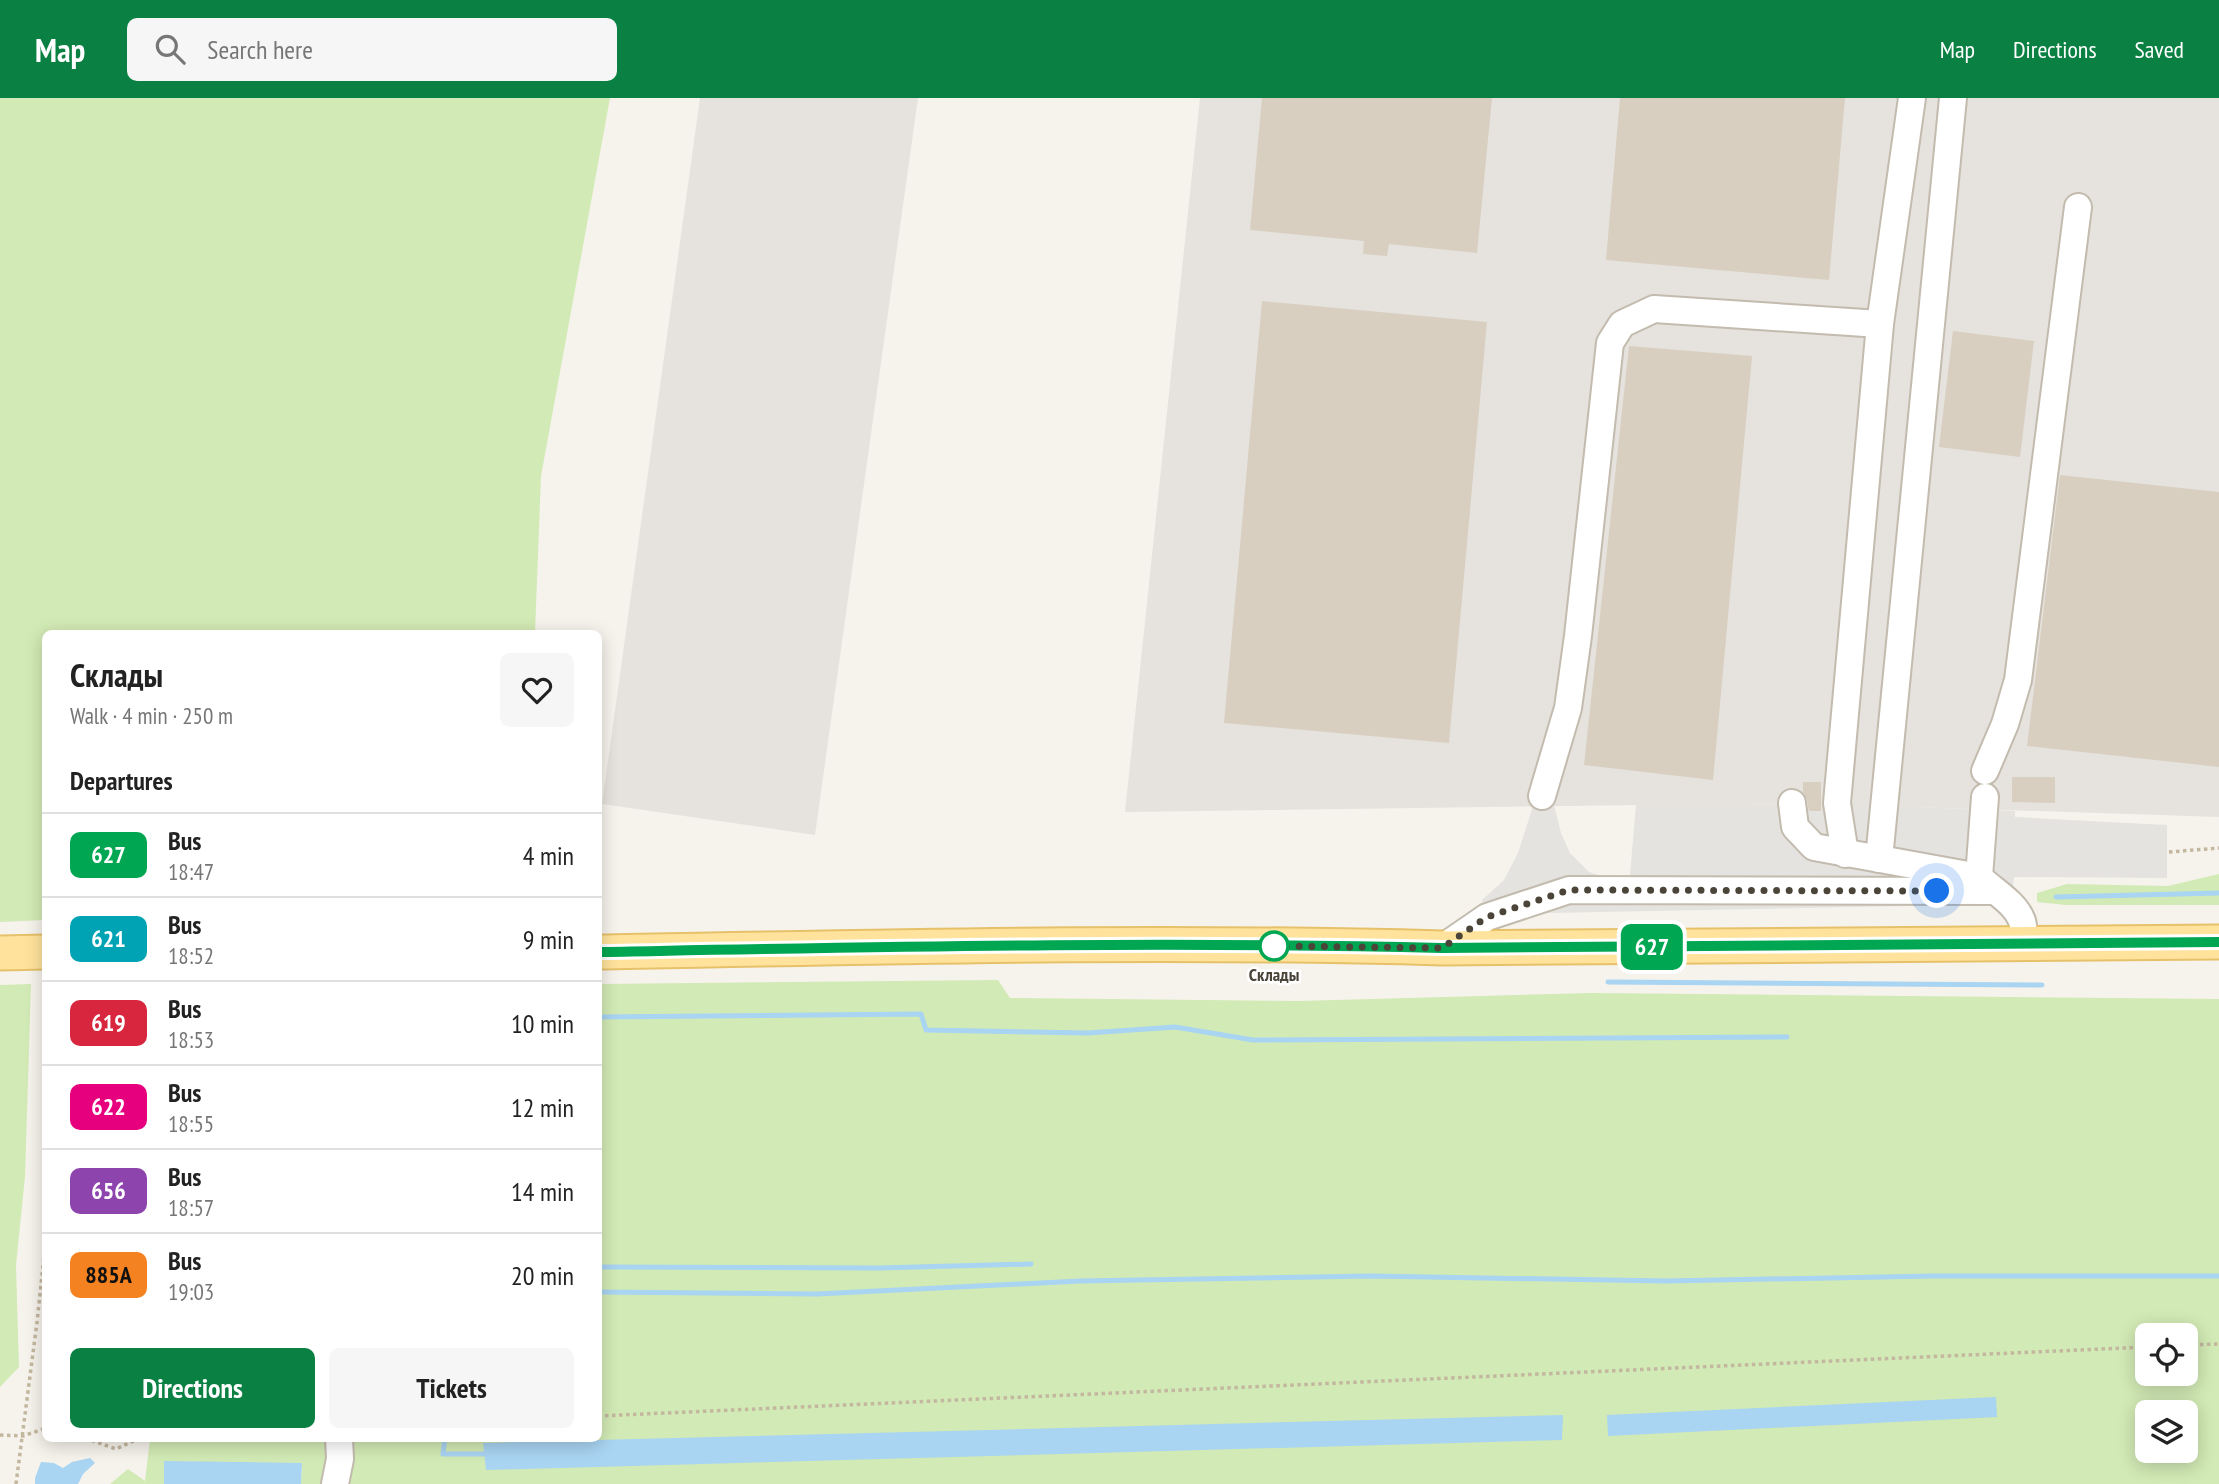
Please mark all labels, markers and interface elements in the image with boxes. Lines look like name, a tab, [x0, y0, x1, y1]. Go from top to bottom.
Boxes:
search box	[127, 18, 617, 81]
text: Map	[35, 28, 85, 71]
icon: search	[151, 30, 189, 68]
text: Search here	[207, 33, 313, 66]
text: Map	[1940, 34, 1975, 65]
text: Directions	[2013, 34, 2097, 65]
text: Saved	[2135, 34, 2184, 65]
text: Склады	[70, 653, 163, 696]
button: heart	[500, 653, 574, 727]
text: Walk · 4 min · 250 m	[70, 701, 233, 730]
text: Departures	[70, 764, 173, 797]
text: Bus	[168, 824, 201, 857]
text: 627	[91, 839, 126, 870]
text: 4 min	[523, 839, 574, 872]
text: 18:47	[168, 857, 214, 886]
your location	[1919, 873, 1954, 908]
text: Bus	[168, 908, 201, 941]
text: 621	[91, 923, 126, 954]
text: 9 min	[523, 923, 574, 956]
line badge: 627	[1612, 924, 1692, 970]
marker: Склады	[1259, 931, 1289, 961]
text: 627	[1635, 931, 1669, 962]
text: 18:52	[168, 941, 214, 970]
place label: Склады	[1249, 963, 1299, 986]
text: Bus	[168, 992, 201, 1025]
text: 619	[91, 1007, 126, 1038]
text: 10 min	[511, 1007, 574, 1040]
text: 18:53	[168, 1025, 214, 1054]
text: Bus	[168, 1076, 201, 1109]
text: 622	[91, 1091, 126, 1122]
text: 12 min	[511, 1091, 574, 1124]
text: 18:55	[168, 1109, 214, 1138]
text: Bus	[168, 1160, 201, 1193]
text: 656	[91, 1175, 126, 1206]
text: 14 min	[511, 1175, 574, 1208]
text: 18:57	[168, 1193, 214, 1222]
text: Bus	[168, 1244, 201, 1277]
text: 885А	[85, 1259, 132, 1290]
text: 20 min	[511, 1259, 574, 1292]
text: 19:03	[168, 1277, 214, 1306]
map controls	[2135, 1323, 2198, 1463]
button: locate	[2135, 1323, 2198, 1386]
button: Directions	[70, 1348, 315, 1428]
button: Tickets	[329, 1348, 574, 1428]
button: layers	[2135, 1400, 2198, 1463]

